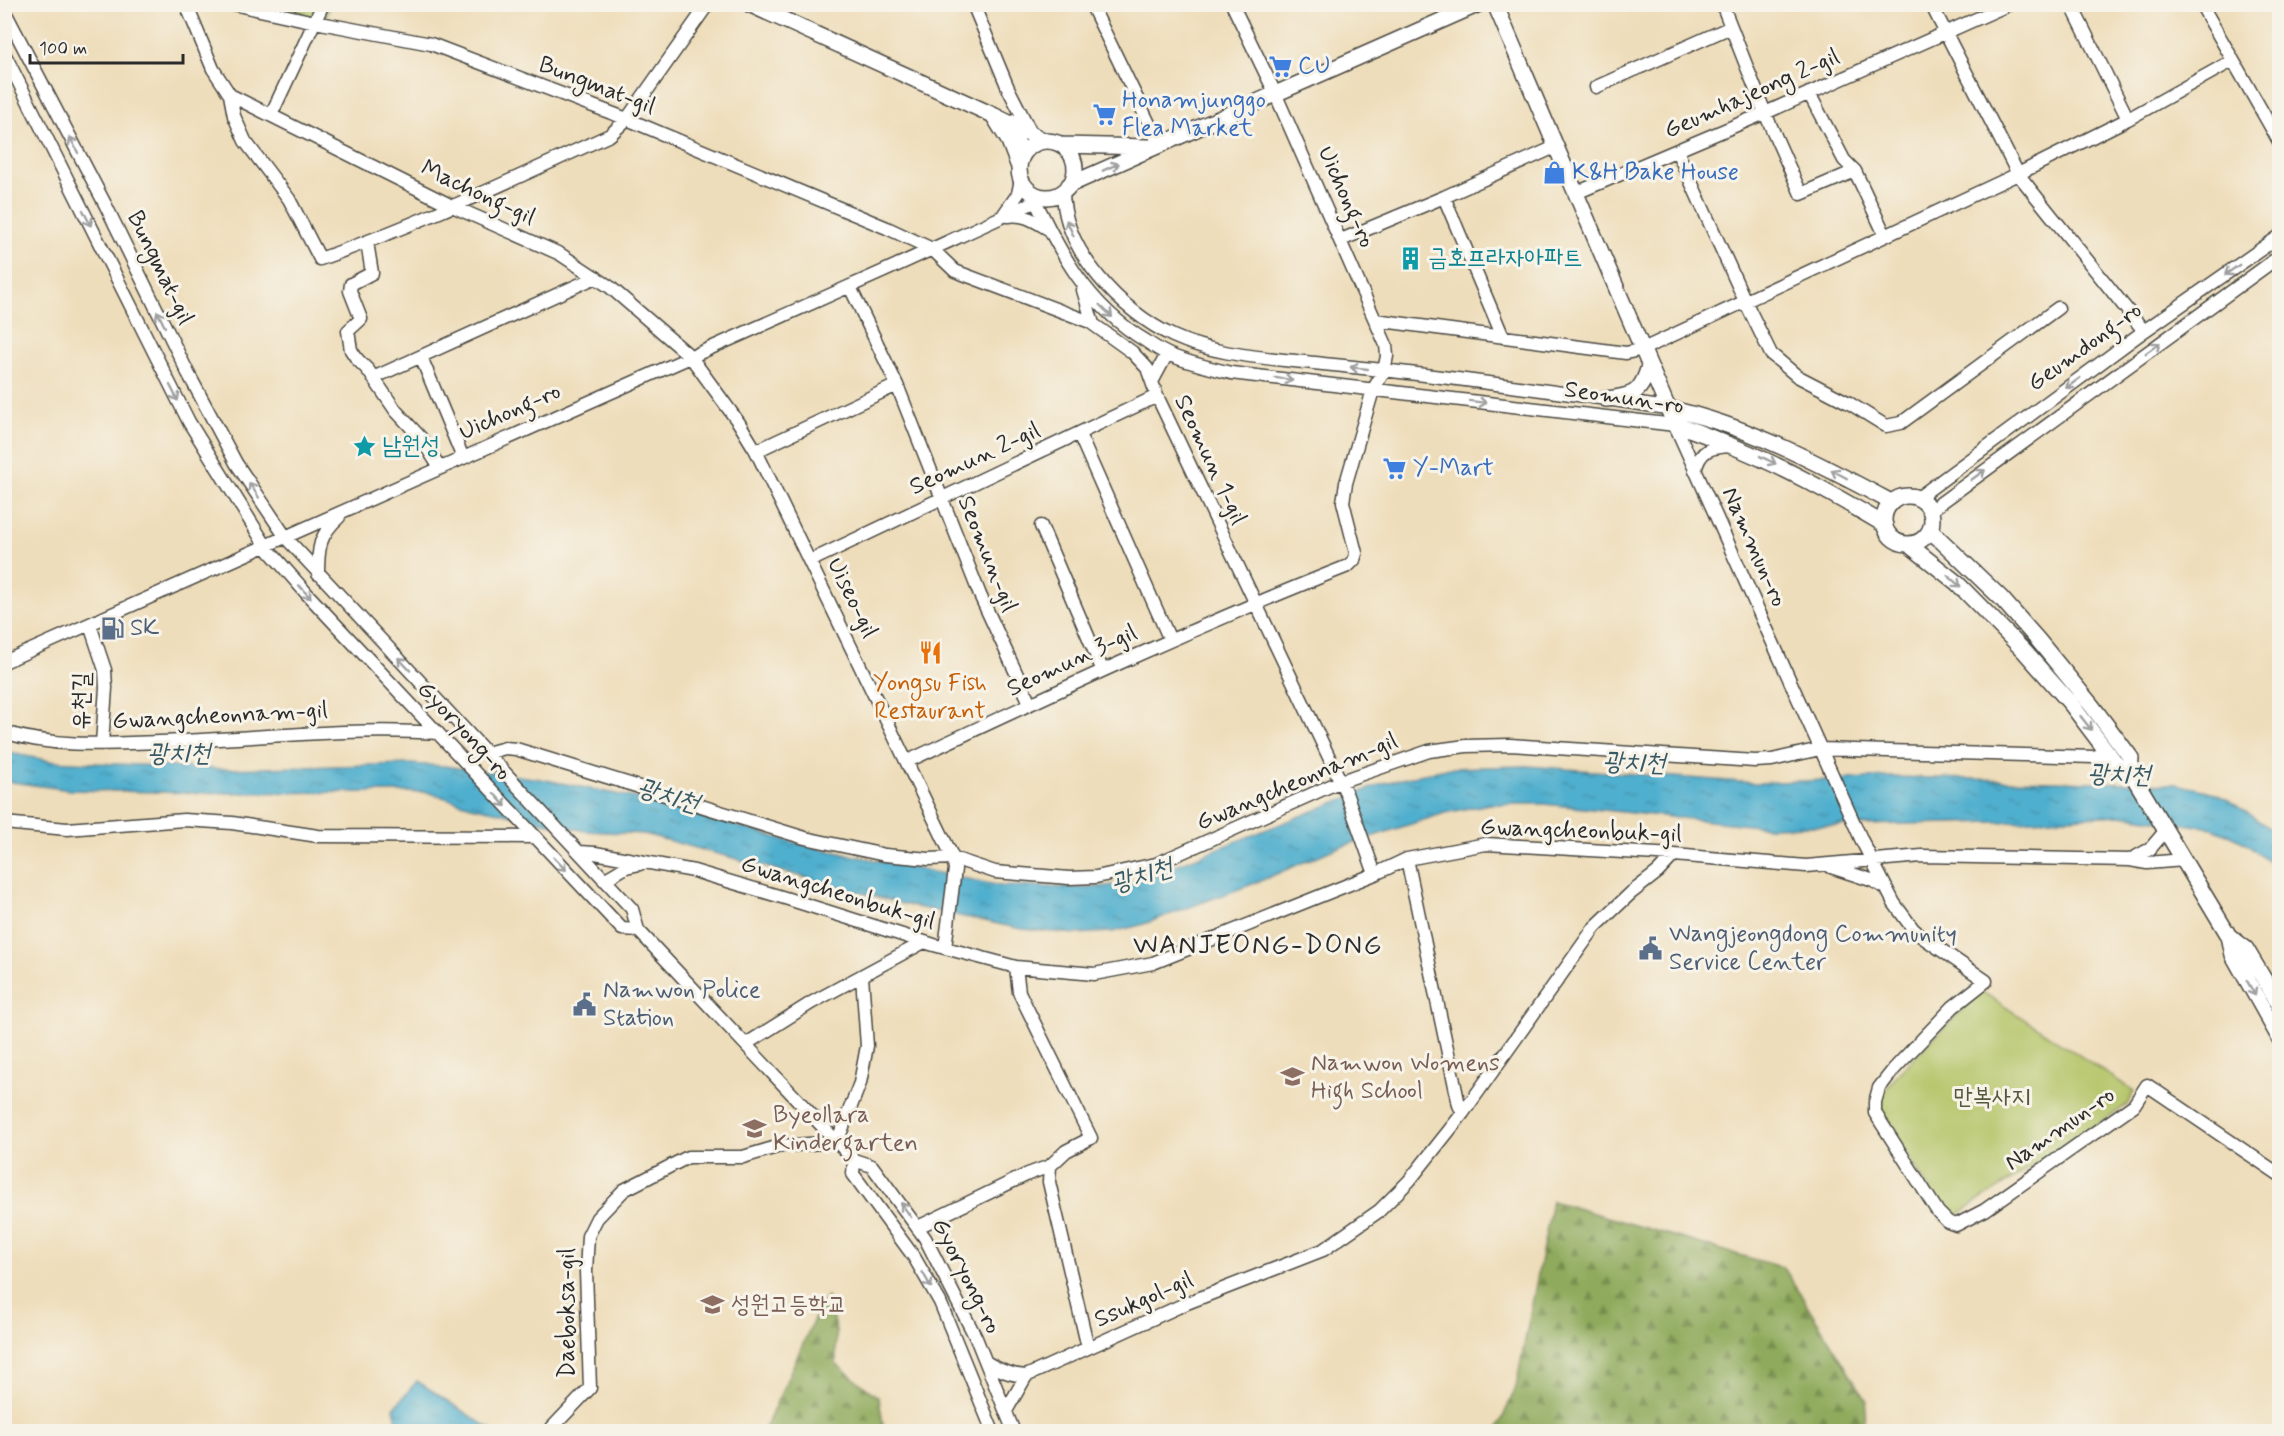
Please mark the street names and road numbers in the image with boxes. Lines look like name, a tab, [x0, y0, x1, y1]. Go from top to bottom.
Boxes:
street label: Geumhajeong 2-gil	[1659, 41, 1846, 148]
street label: Bungmat-gil	[533, 49, 660, 124]
street label: Uichong-ro	[1307, 141, 1382, 254]
street label: Machong-gil	[414, 153, 540, 236]
street label: Bungmat-gil	[117, 206, 201, 331]
street label: Geumdong-ro	[2022, 295, 2150, 401]
street label: Seomun-ro	[1562, 374, 1686, 422]
street label: Uichong-ro	[454, 376, 567, 451]
street label: Seomun 1-gil	[1166, 390, 1254, 530]
street label: Seomun 2-gil	[905, 415, 1046, 503]
street label: Nammun-ro	[1714, 482, 1794, 612]
street label: Seomun-gil	[950, 491, 1024, 617]
street label: Uiseo-gil	[819, 553, 885, 643]
street label: Seomun 3-gil	[1002, 617, 1142, 705]
street label: 유천길	[66, 672, 98, 730]
street label: Gyoryong-ro	[408, 674, 518, 789]
street label: Gwangcheonnam-gil	[111, 695, 329, 737]
street label: Gwangcheonnam-gil	[1192, 725, 1403, 838]
street label: Gwangcheonbuk-gil	[1480, 812, 1683, 850]
street label: Gwangcheonbuk-gil	[737, 849, 939, 937]
street label: Nammun-ro	[1999, 1080, 2121, 1178]
street label: Gyoryong-ro	[922, 1213, 1008, 1340]
street label: Daeboksa-gil	[552, 1248, 583, 1378]
street label: Ssukgol-gil	[1090, 1264, 1199, 1336]

